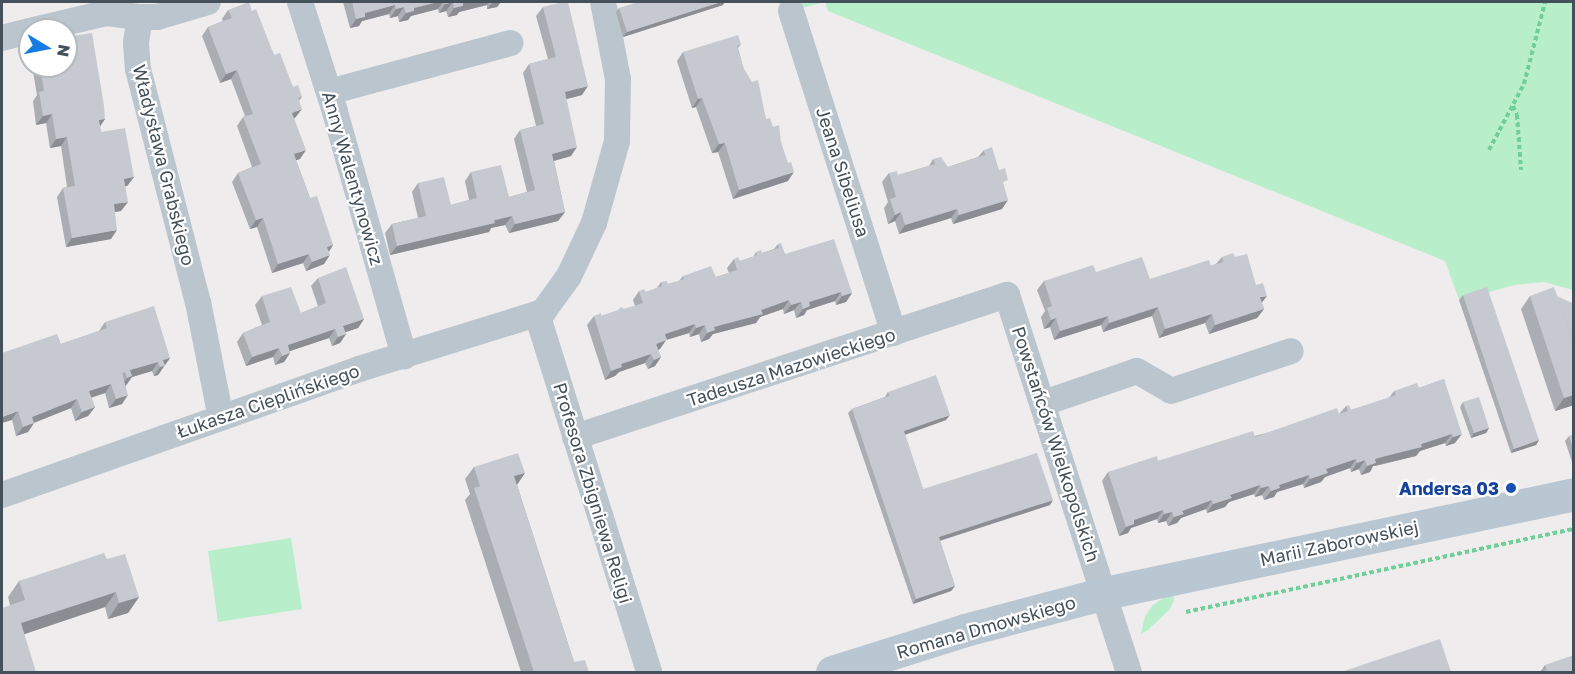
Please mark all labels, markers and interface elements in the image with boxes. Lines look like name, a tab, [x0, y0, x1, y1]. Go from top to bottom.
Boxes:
north arrow	[18, 18, 78, 78]
text: N	[53, 43, 75, 59]
street label: Władysława Grabskiego	[129, 62, 199, 268]
street label: Anny Walentynowicz	[318, 89, 388, 267]
street label: Jeana Sibeliusa	[812, 104, 874, 240]
street label: Tadeusza Mazowieckiego	[684, 323, 898, 411]
street label: Powstańców Wielkopolskich	[1008, 324, 1104, 564]
street label: Łukasza Cieplińskiego	[174, 360, 362, 442]
street label: Profesora Zbigniewa Religi	[549, 380, 637, 606]
place label: Andersa 03	[1399, 477, 1499, 499]
marker: Andersa 03	[1504, 481, 1518, 495]
street label: Marii Zaborowskiej	[1258, 516, 1420, 570]
street label: Romana Dmowskiego	[894, 591, 1078, 663]

